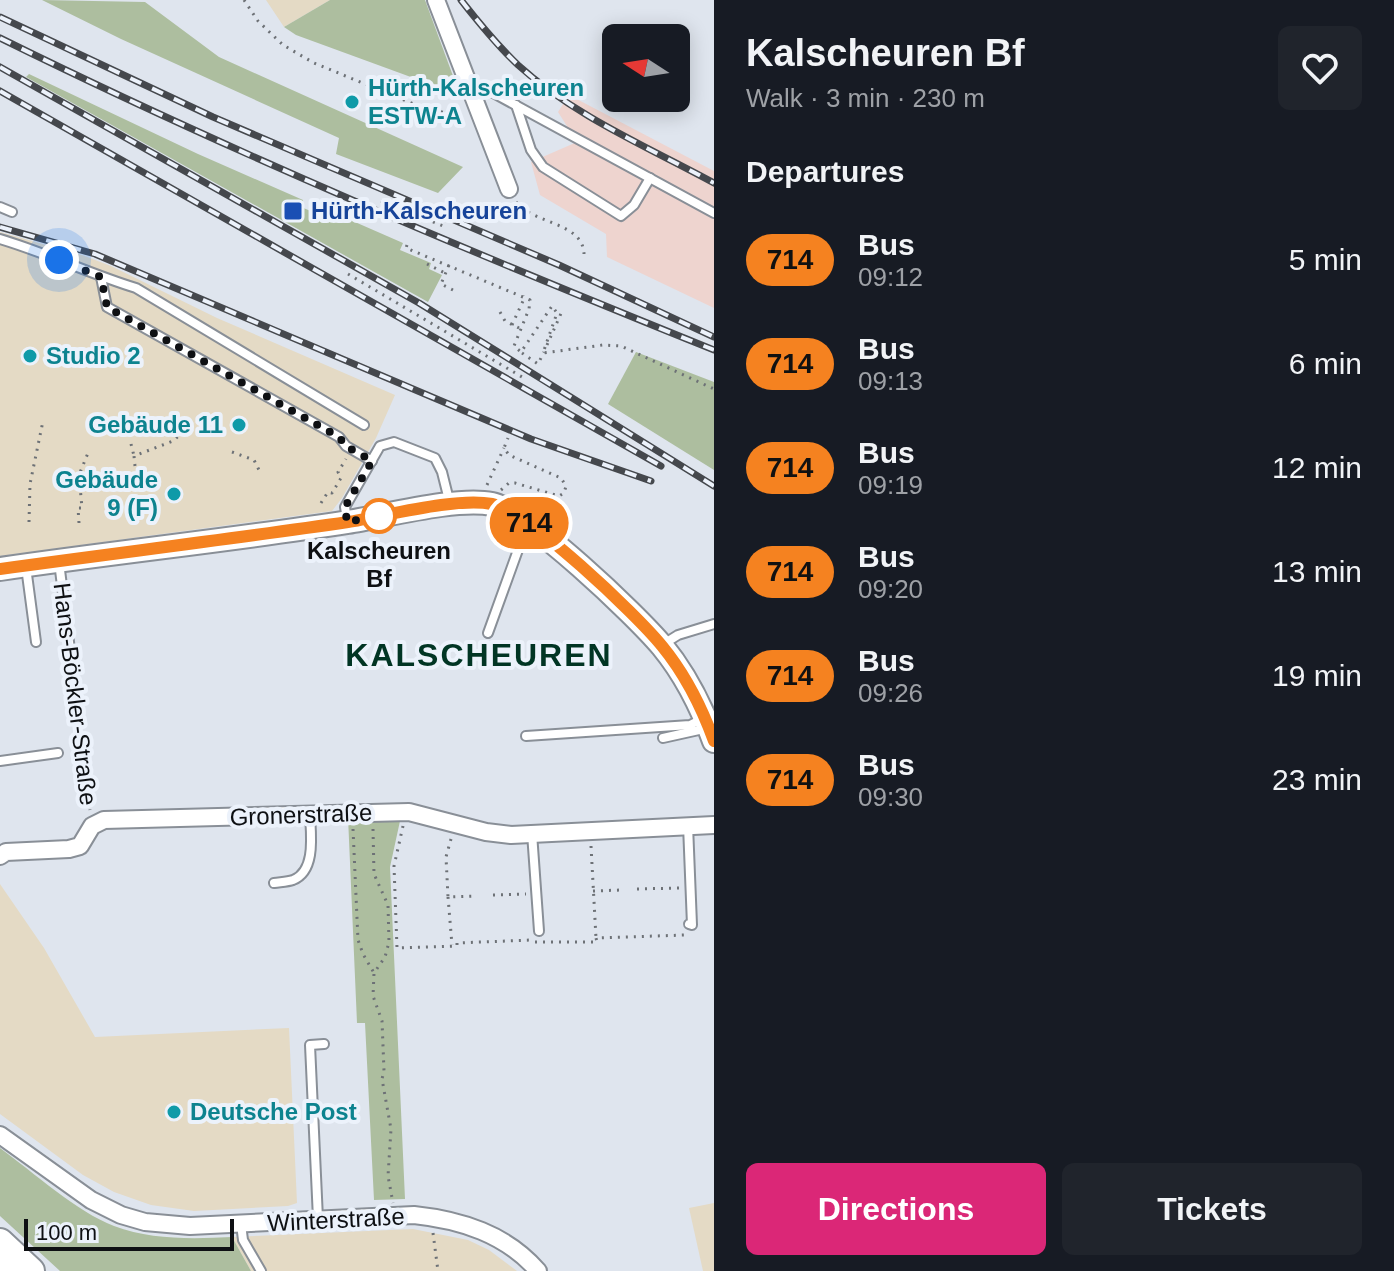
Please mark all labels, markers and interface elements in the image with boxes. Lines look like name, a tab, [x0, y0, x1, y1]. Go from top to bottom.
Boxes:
north arrow	[602, 24, 690, 112]
map controls	[602, 24, 690, 112]
button: heart	[1278, 26, 1362, 110]
text: Kalscheuren Bf	[746, 32, 1025, 74]
place label: Hürth-Kalscheuren ESTW-A	[368, 74, 584, 129]
text: Walk · 3 min · 230 m	[746, 83, 985, 113]
marker: Hürth-Kalscheuren ESTW-A	[343, 93, 361, 111]
text: Departures	[746, 155, 904, 188]
place label: Hürth-Kalscheuren	[311, 197, 527, 224]
marker: Hürth-Kalscheuren	[282, 200, 304, 222]
text: Bus	[858, 228, 915, 261]
your location	[39, 240, 79, 280]
text: 5 min	[1289, 243, 1362, 276]
text: 714	[767, 244, 813, 275]
text: 09:12	[858, 262, 923, 292]
text: Bus	[858, 332, 915, 365]
place label: Studio 2	[46, 342, 141, 369]
marker: Studio 2	[21, 347, 39, 365]
text: 6 min	[1289, 347, 1362, 380]
text: 714	[767, 348, 813, 379]
text: 09:13	[858, 366, 923, 396]
place label: Gebäude 11	[88, 411, 223, 438]
marker: Gebäude 11	[230, 416, 248, 434]
text: Bus	[858, 436, 915, 469]
text: 12 min	[1272, 451, 1362, 484]
text: 714	[767, 452, 813, 483]
place label: Gebäude 9 (F)	[55, 466, 158, 521]
text: 09:19	[858, 470, 923, 500]
marker: Gebäude 9 (F)	[165, 485, 183, 503]
line badge: 714	[483, 497, 575, 549]
marker: Kalscheuren Bf	[362, 499, 396, 533]
text: 714	[506, 507, 552, 538]
place label: Kalscheuren Bf	[307, 537, 451, 592]
text: Bus	[858, 540, 915, 573]
text: 13 min	[1272, 555, 1362, 588]
text: 714	[767, 556, 813, 587]
text: 09:20	[858, 574, 923, 604]
street label: Hans-Böckler-Straße	[48, 581, 103, 807]
district label: KALSCHEUREN	[345, 637, 613, 673]
text: Bus	[858, 644, 915, 677]
text: 19 min	[1272, 659, 1362, 692]
text: 714	[767, 660, 813, 691]
text: 09:26	[858, 678, 923, 708]
text: Bus	[858, 748, 915, 781]
text: 23 min	[1272, 763, 1362, 796]
text: 714	[767, 764, 813, 795]
text: 09:30	[858, 782, 923, 812]
street label: Gronerstraße	[229, 799, 373, 830]
place label: Deutsche Post	[190, 1098, 357, 1125]
marker: Deutsche Post	[165, 1103, 183, 1121]
button: Directions	[746, 1163, 1046, 1255]
button: Tickets	[1062, 1163, 1362, 1255]
street label: Winterstraße	[267, 1202, 405, 1237]
scale bar	[24, 1215, 234, 1251]
text: 100 m	[36, 1220, 97, 1245]

